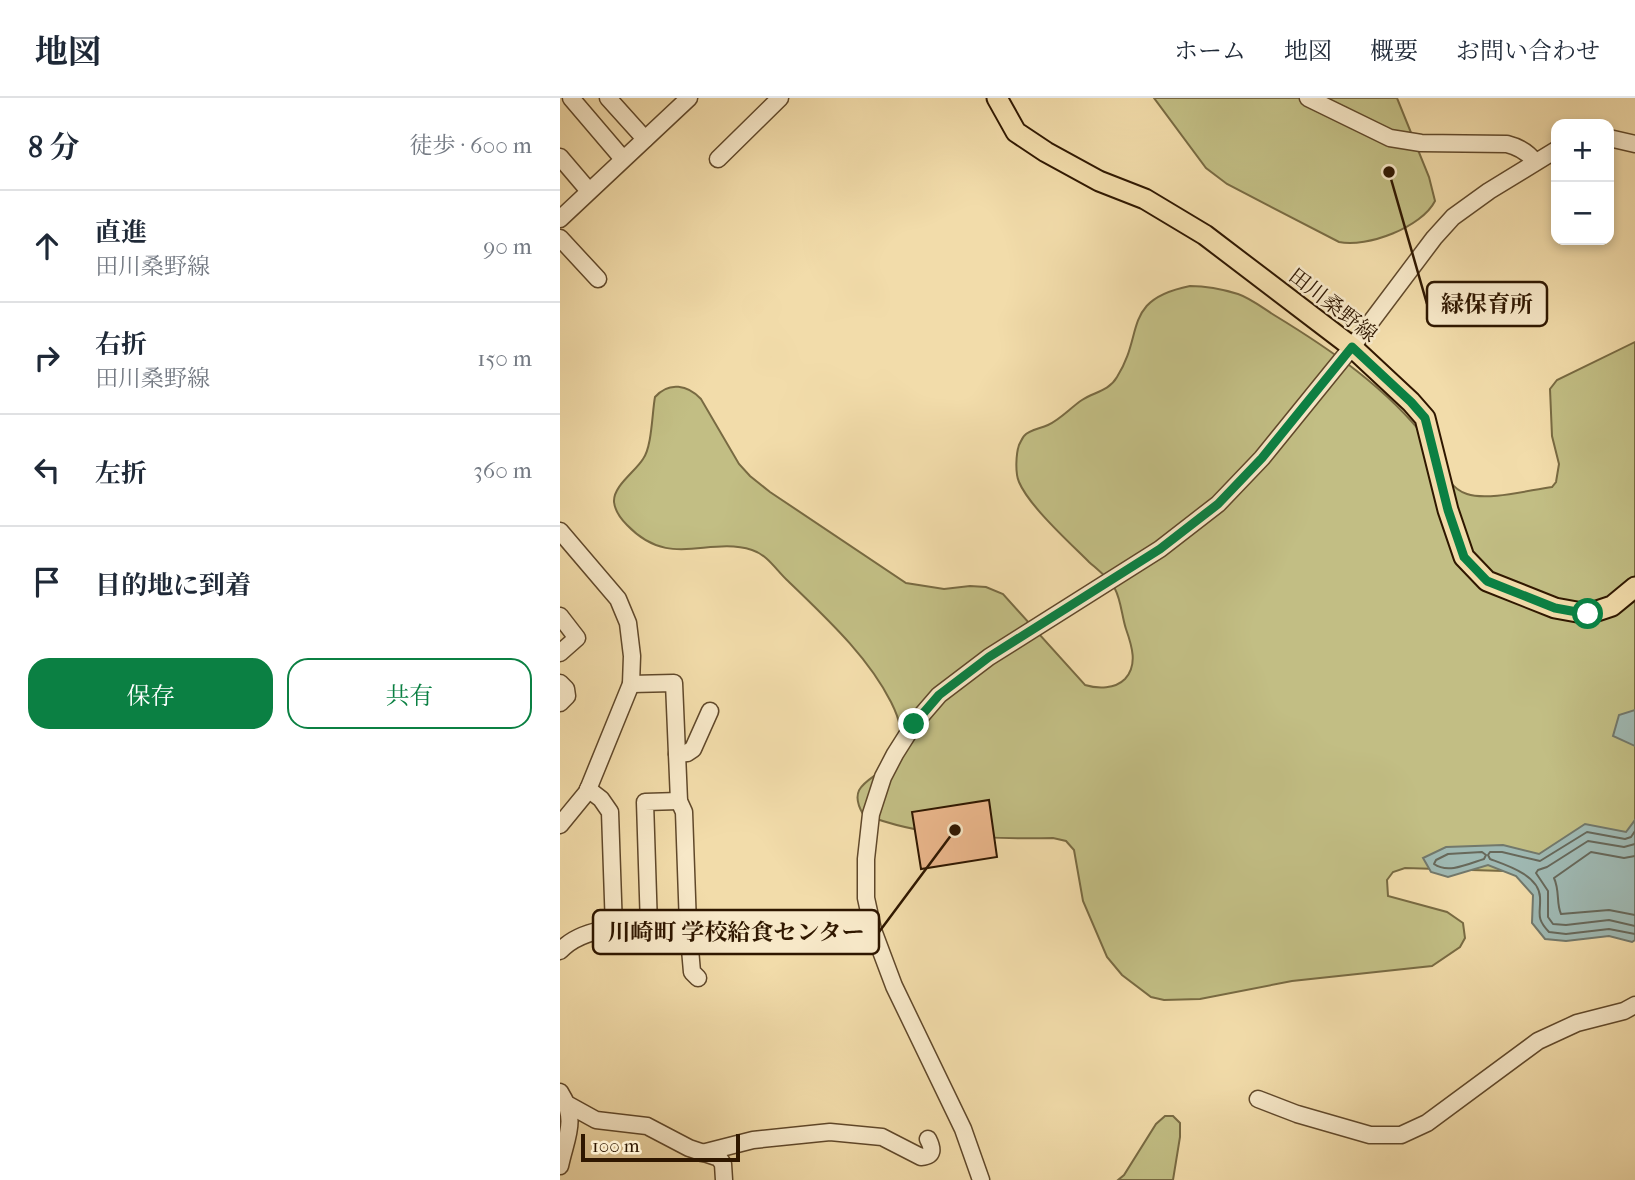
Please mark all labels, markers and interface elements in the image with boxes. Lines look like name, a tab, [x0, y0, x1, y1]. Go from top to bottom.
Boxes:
text: 地図	[35, 33, 101, 72]
text: ホーム	[1174, 37, 1246, 65]
text: 地図	[1284, 37, 1332, 65]
text: 概要	[1370, 37, 1418, 65]
text: お問い合わせ	[1456, 37, 1600, 65]
map controls	[1551, 119, 1614, 245]
button: +	[1551, 119, 1614, 182]
text: 8 分	[28, 130, 80, 165]
text: 徒歩 · 600 m	[410, 132, 532, 159]
button: −	[1551, 182, 1614, 245]
text: 直進	[95, 217, 147, 248]
icon: ahead	[28, 227, 66, 265]
text: 90 m	[483, 233, 532, 260]
text: 田川桑野線	[95, 253, 210, 280]
street label: 田川桑野線	[1284, 263, 1382, 347]
callout: 緑保育所	[1427, 282, 1547, 326]
text: 緑保育所	[1441, 291, 1533, 318]
text: 右折	[95, 329, 147, 360]
icon: right	[28, 339, 66, 377]
text: 150 m	[477, 345, 532, 372]
text: 田川桑野線	[95, 365, 210, 392]
icon: left	[28, 451, 66, 489]
text: 360 m	[473, 457, 532, 484]
text: 左折	[95, 458, 147, 489]
icon: arrive	[28, 563, 66, 601]
text: 目的地に到着	[95, 570, 251, 601]
route start	[1572, 598, 1603, 629]
button: 保存	[28, 658, 273, 729]
button: 共有	[287, 658, 532, 729]
route end	[898, 708, 929, 739]
callout: 川崎町 学校給食センター	[593, 910, 879, 954]
text: 川崎町 学校給食センター	[607, 919, 865, 946]
scale bar	[581, 1131, 740, 1163]
text: 100 m	[592, 1135, 640, 1157]

